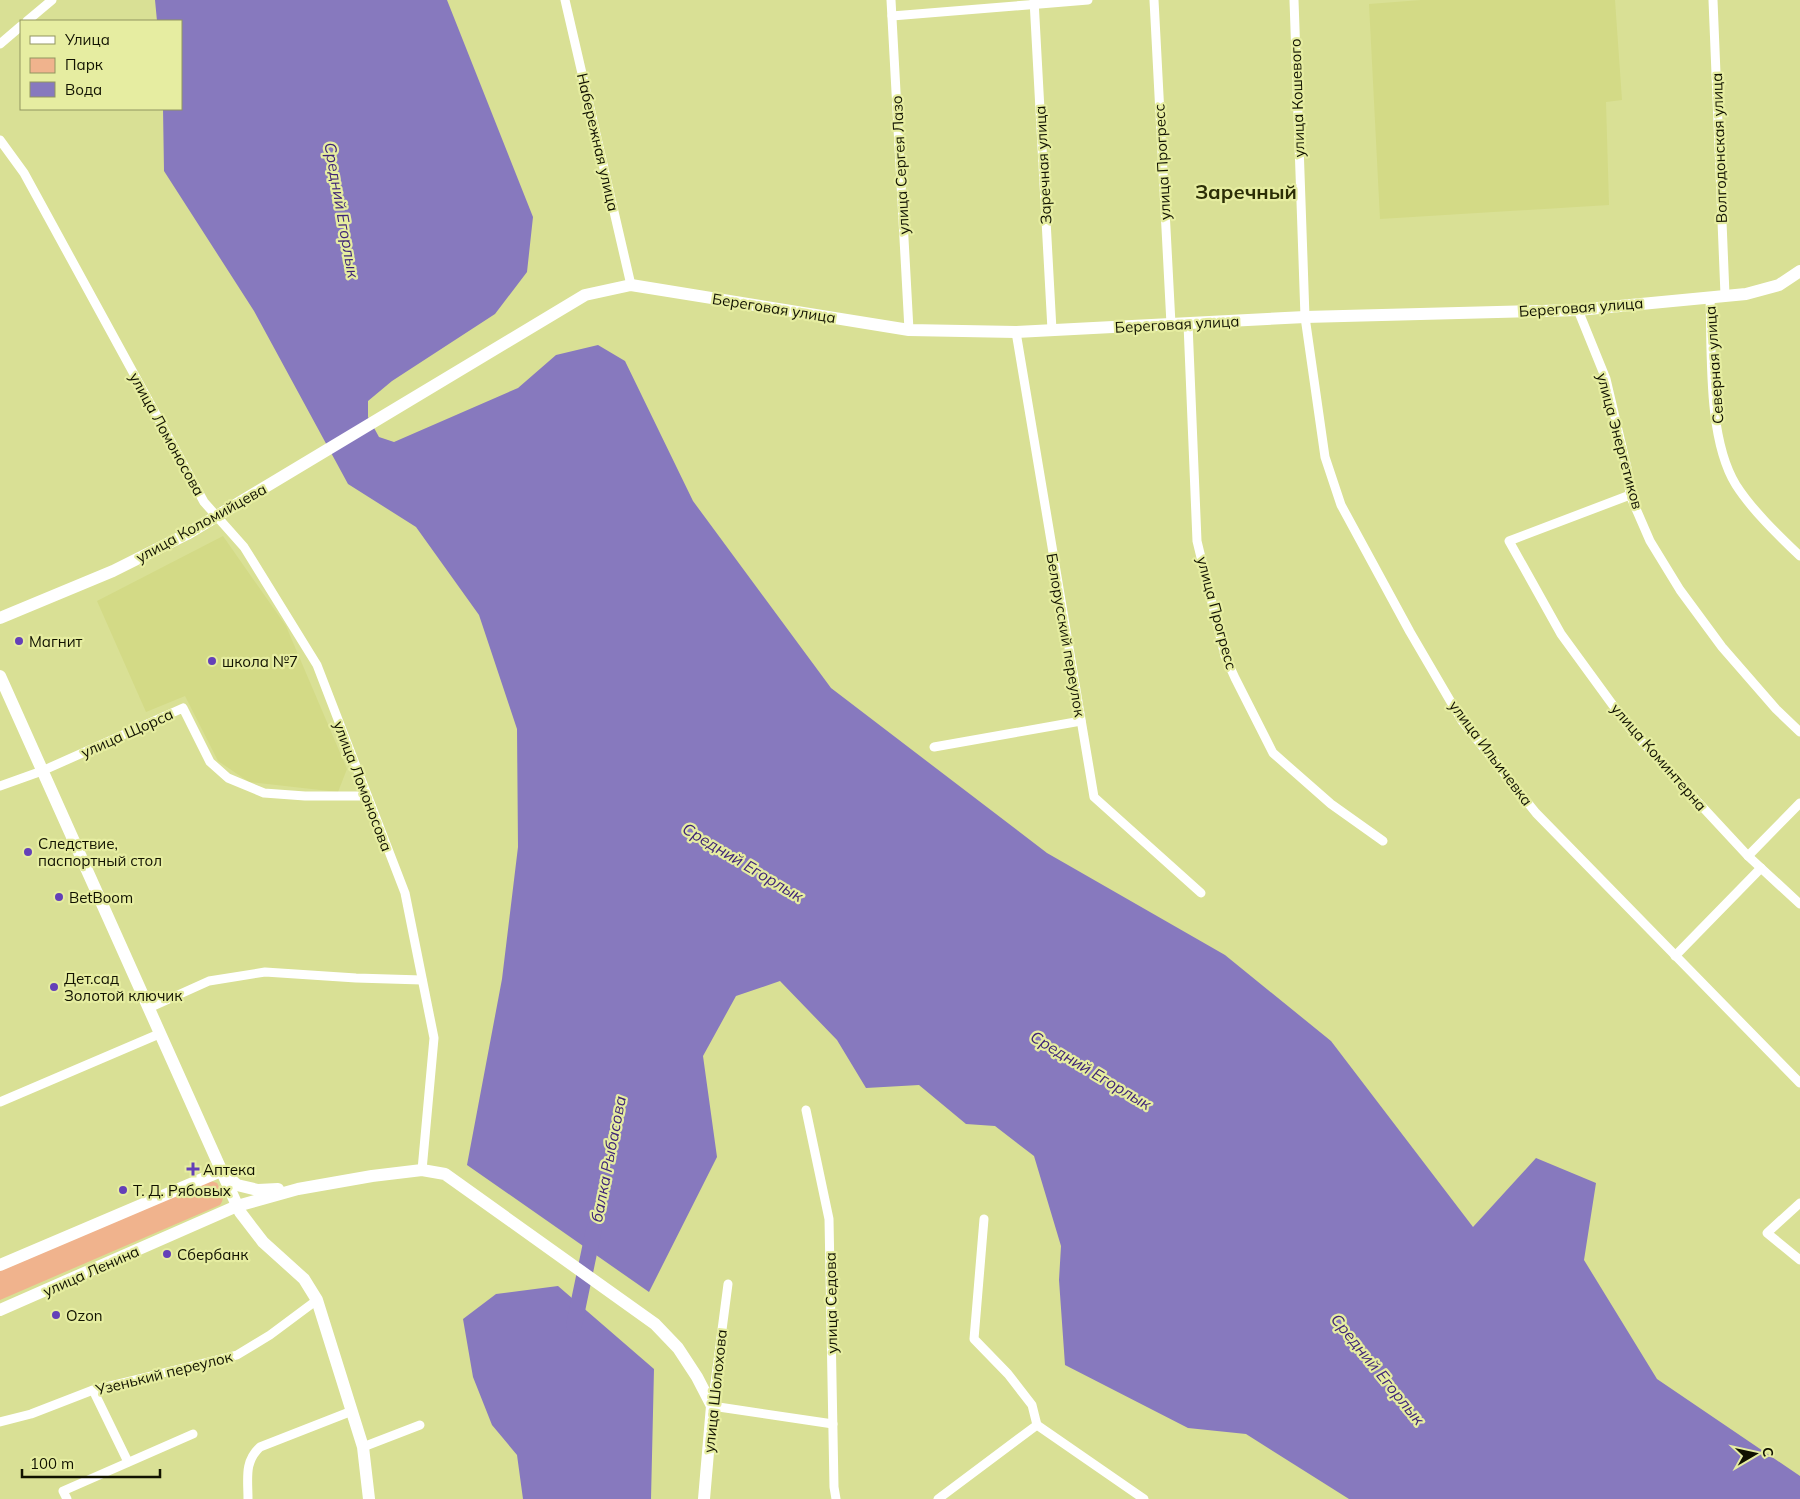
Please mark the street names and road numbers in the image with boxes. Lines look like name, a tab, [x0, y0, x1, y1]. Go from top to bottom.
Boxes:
street label: улица Кошевого	[1285, 38, 1309, 158]
street label: Набережная улица	[573, 71, 623, 213]
street label: Волгодонская улица	[1707, 73, 1731, 223]
street label: улица Сергея Лазо	[887, 95, 913, 235]
street label: улица Прогресс	[1149, 103, 1175, 221]
street label: Заречная улица	[1030, 105, 1056, 225]
street label: Береговая улица	[711, 289, 837, 327]
street label: Береговая улица	[1518, 293, 1644, 321]
street label: Северная улица	[1700, 305, 1728, 425]
street label: Береговая улица	[1114, 311, 1240, 337]
street label: улица Ломоносова	[125, 369, 209, 499]
street label: улица Энергетиков	[1593, 371, 1647, 511]
street label: улица Коломийцева	[132, 479, 270, 567]
street label: Белорусский переулок	[1042, 552, 1090, 719]
street label: улица Прогресс	[1193, 554, 1241, 672]
street label: улица Ильичевка	[1445, 697, 1537, 809]
street label: улица Коминтерна	[1607, 699, 1711, 815]
street label: улица Щорса	[78, 704, 176, 762]
street label: улица Ломоносова	[329, 718, 397, 854]
street label: улица Ленина	[40, 1241, 142, 1301]
street label: улица Седова	[821, 1252, 841, 1354]
street label: улица Шолохова	[699, 1328, 731, 1454]
street label: Узенький переулок	[93, 1347, 235, 1399]

